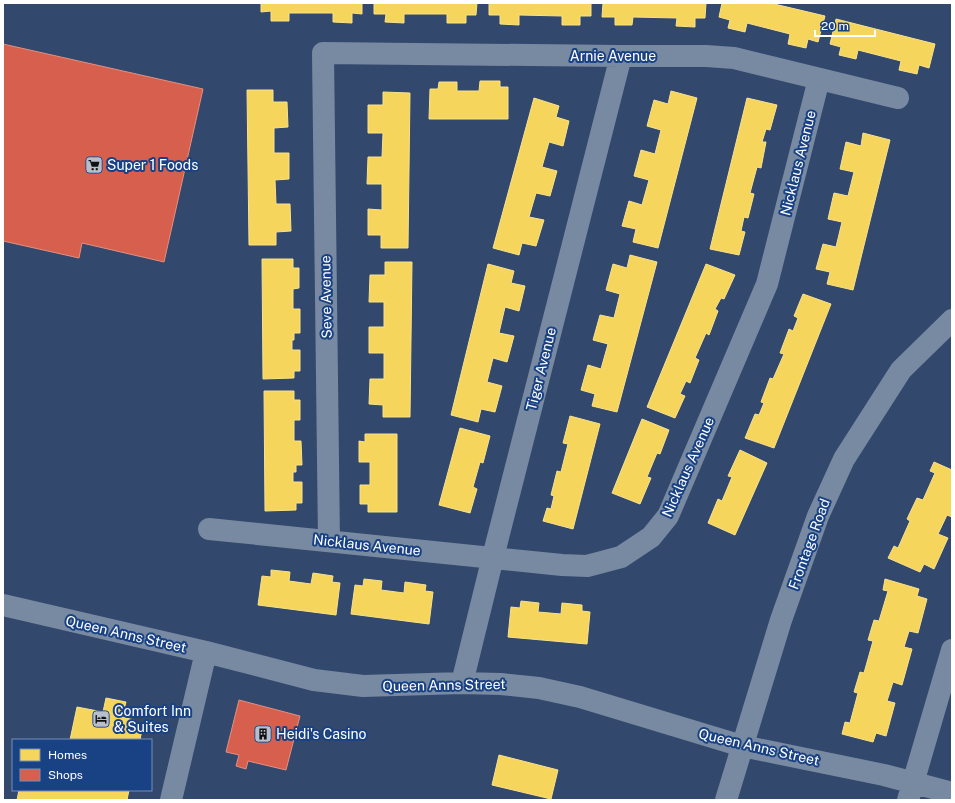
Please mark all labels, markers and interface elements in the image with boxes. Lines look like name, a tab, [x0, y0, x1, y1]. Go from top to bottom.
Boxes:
scale bar	[815, 12, 875, 38]
text: 20 m	[821, 19, 849, 33]
street label: Arnie Avenue	[570, 48, 656, 64]
street label: Nicklaus Avenue	[777, 109, 819, 217]
supermarket icon: Super 1 Foods	[84, 155, 104, 175]
place label: Super 1 Foods	[107, 157, 198, 173]
street label: Seve Avenue	[317, 255, 335, 339]
street label: Tiger Avenue	[523, 326, 559, 412]
street label: Nicklaus Avenue	[659, 414, 717, 520]
street label: Frontage Road	[785, 496, 833, 592]
street label: Nicklaus Avenue	[312, 531, 422, 559]
street label: Queen Anns Street	[64, 612, 188, 656]
street label: Queen Anns Street	[382, 676, 506, 694]
place label: Comfort Inn & Suites	[114, 703, 191, 735]
hotel icon: Comfort Inn & Suites	[91, 709, 111, 729]
building icon: Heidi's Casino	[253, 724, 273, 744]
street label: Queen Anns Street	[697, 725, 821, 769]
place label: Heidi's Casino	[276, 726, 367, 742]
legend	[12, 739, 152, 791]
text: Homes	[48, 748, 87, 762]
text: Shops	[48, 768, 83, 782]

